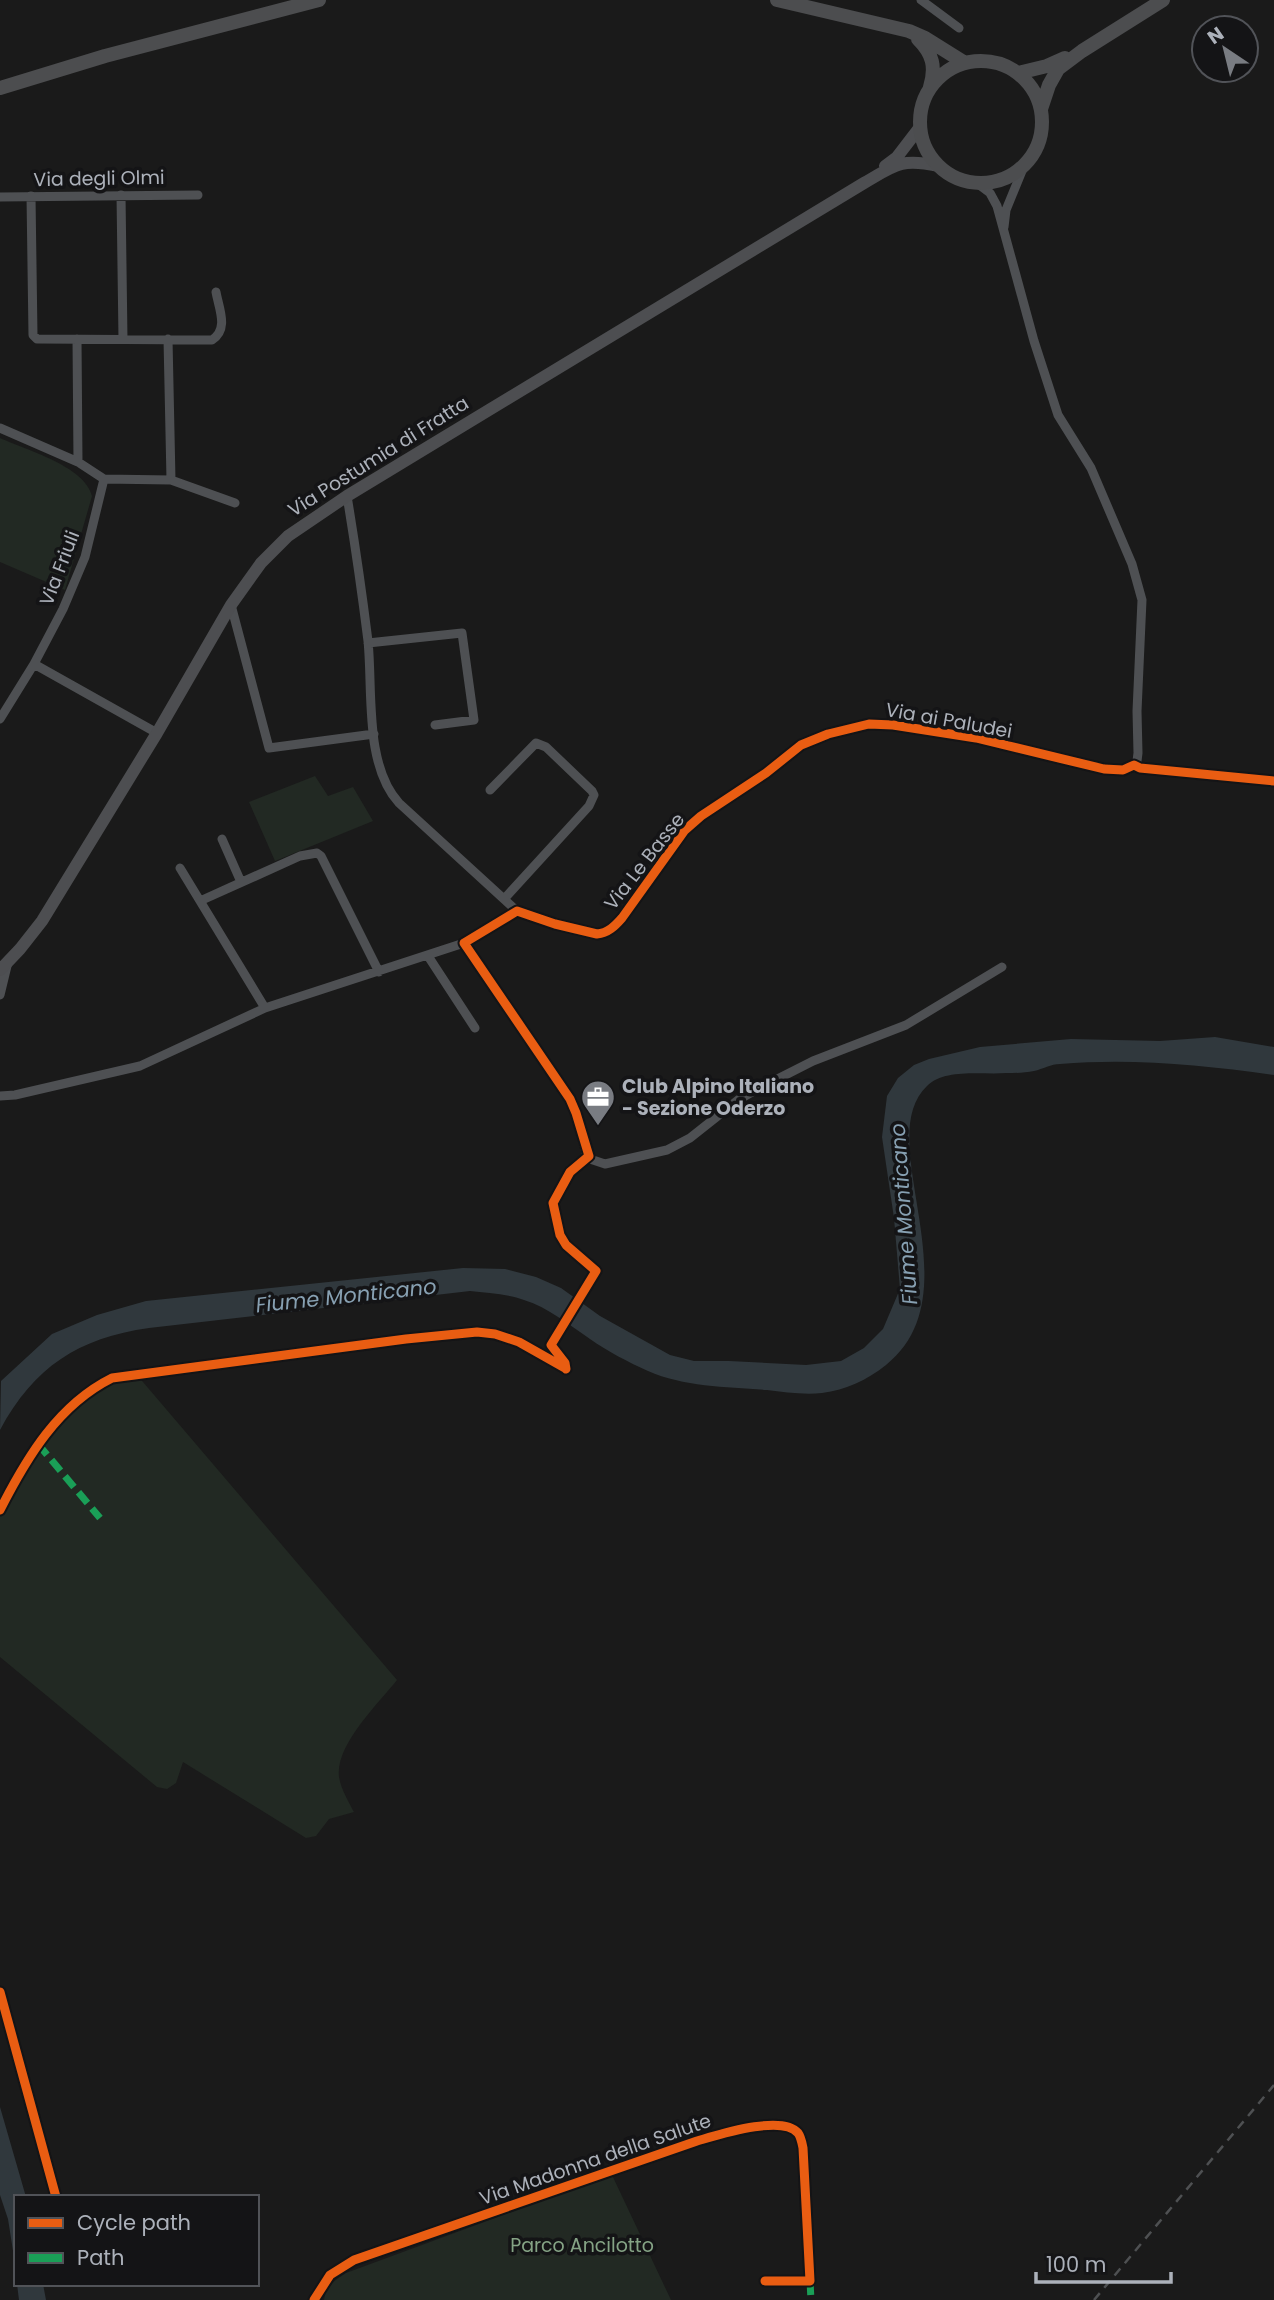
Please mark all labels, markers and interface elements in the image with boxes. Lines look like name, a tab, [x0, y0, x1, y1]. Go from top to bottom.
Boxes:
north arrow	[1190, 14, 1260, 84]
text: N	[1202, 20, 1229, 51]
street label: Via degli Olmi	[33, 164, 165, 193]
street label: Via Postumia di Fratta	[283, 390, 474, 523]
street label: Via Friuli	[33, 527, 86, 610]
street label: Via ai Paludei	[884, 696, 1014, 745]
street label: Via Le Basse	[598, 807, 691, 916]
place label: Club Alpino Italiano - Sezione Oderzo	[622, 1073, 814, 1122]
office icon: Club Alpino Italiano - Sezione Oderzo	[579, 1078, 617, 1127]
water label: Fiume Monticano	[883, 1122, 924, 1306]
water label: Fiume Monticano	[254, 1272, 438, 1319]
street label: Via Madonna della Salute	[476, 2107, 715, 2212]
legend	[14, 2195, 259, 2286]
text: Cycle path	[77, 2208, 191, 2237]
park label: Parco Ancilotto	[510, 2232, 654, 2259]
scale bar	[1036, 2240, 1171, 2284]
text: Path	[77, 2243, 124, 2272]
text: 100 m	[1046, 2250, 1106, 2279]

